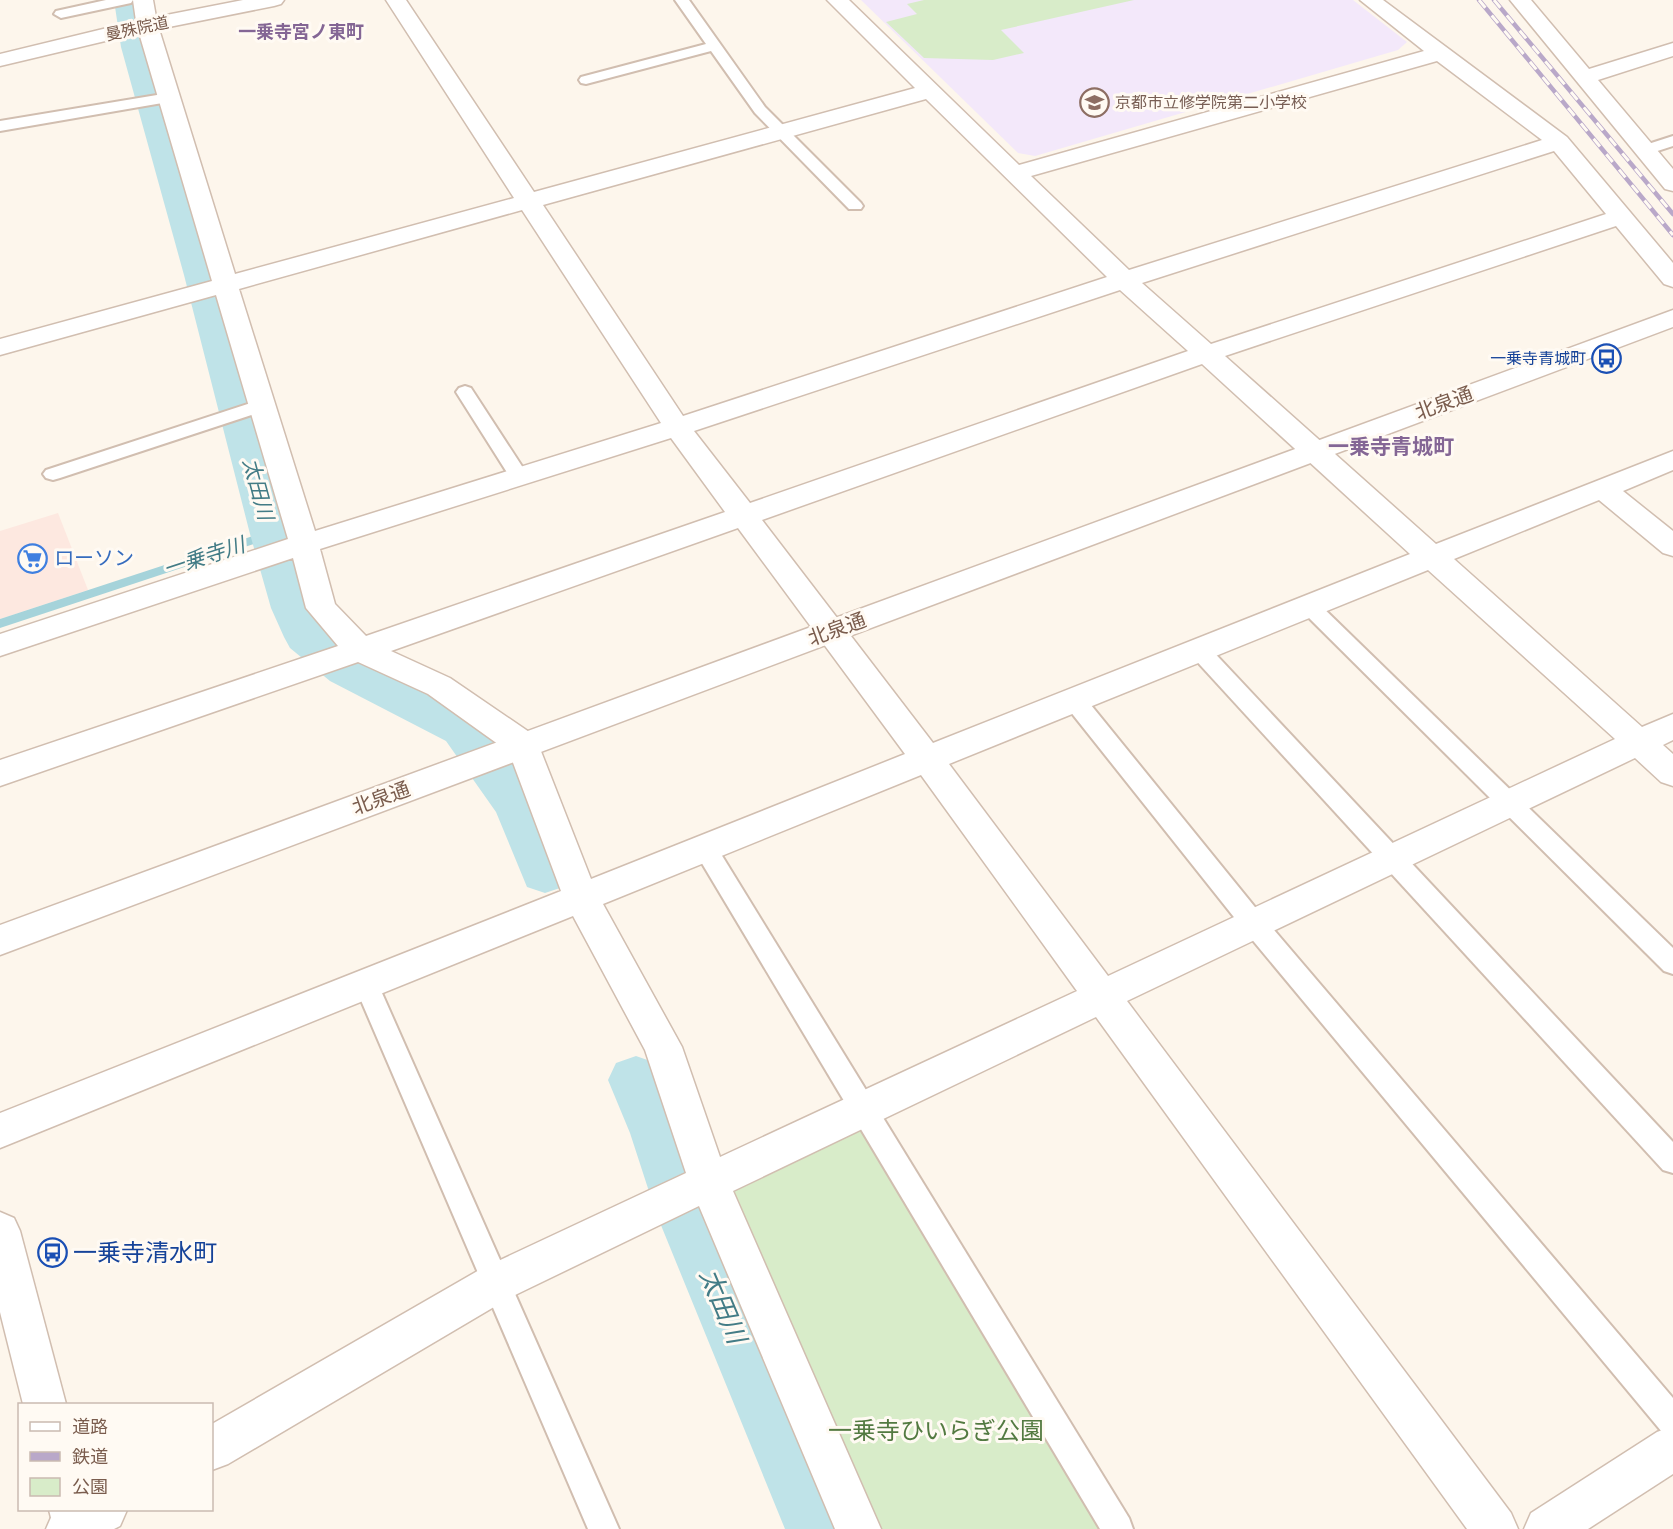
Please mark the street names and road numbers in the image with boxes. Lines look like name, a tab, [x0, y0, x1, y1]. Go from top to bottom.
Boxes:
street label: 曼殊院道	[104, 13, 170, 44]
street label: 北泉通	[1412, 381, 1476, 425]
street label: 北泉通	[805, 607, 869, 651]
street label: 北泉通	[349, 776, 413, 820]

